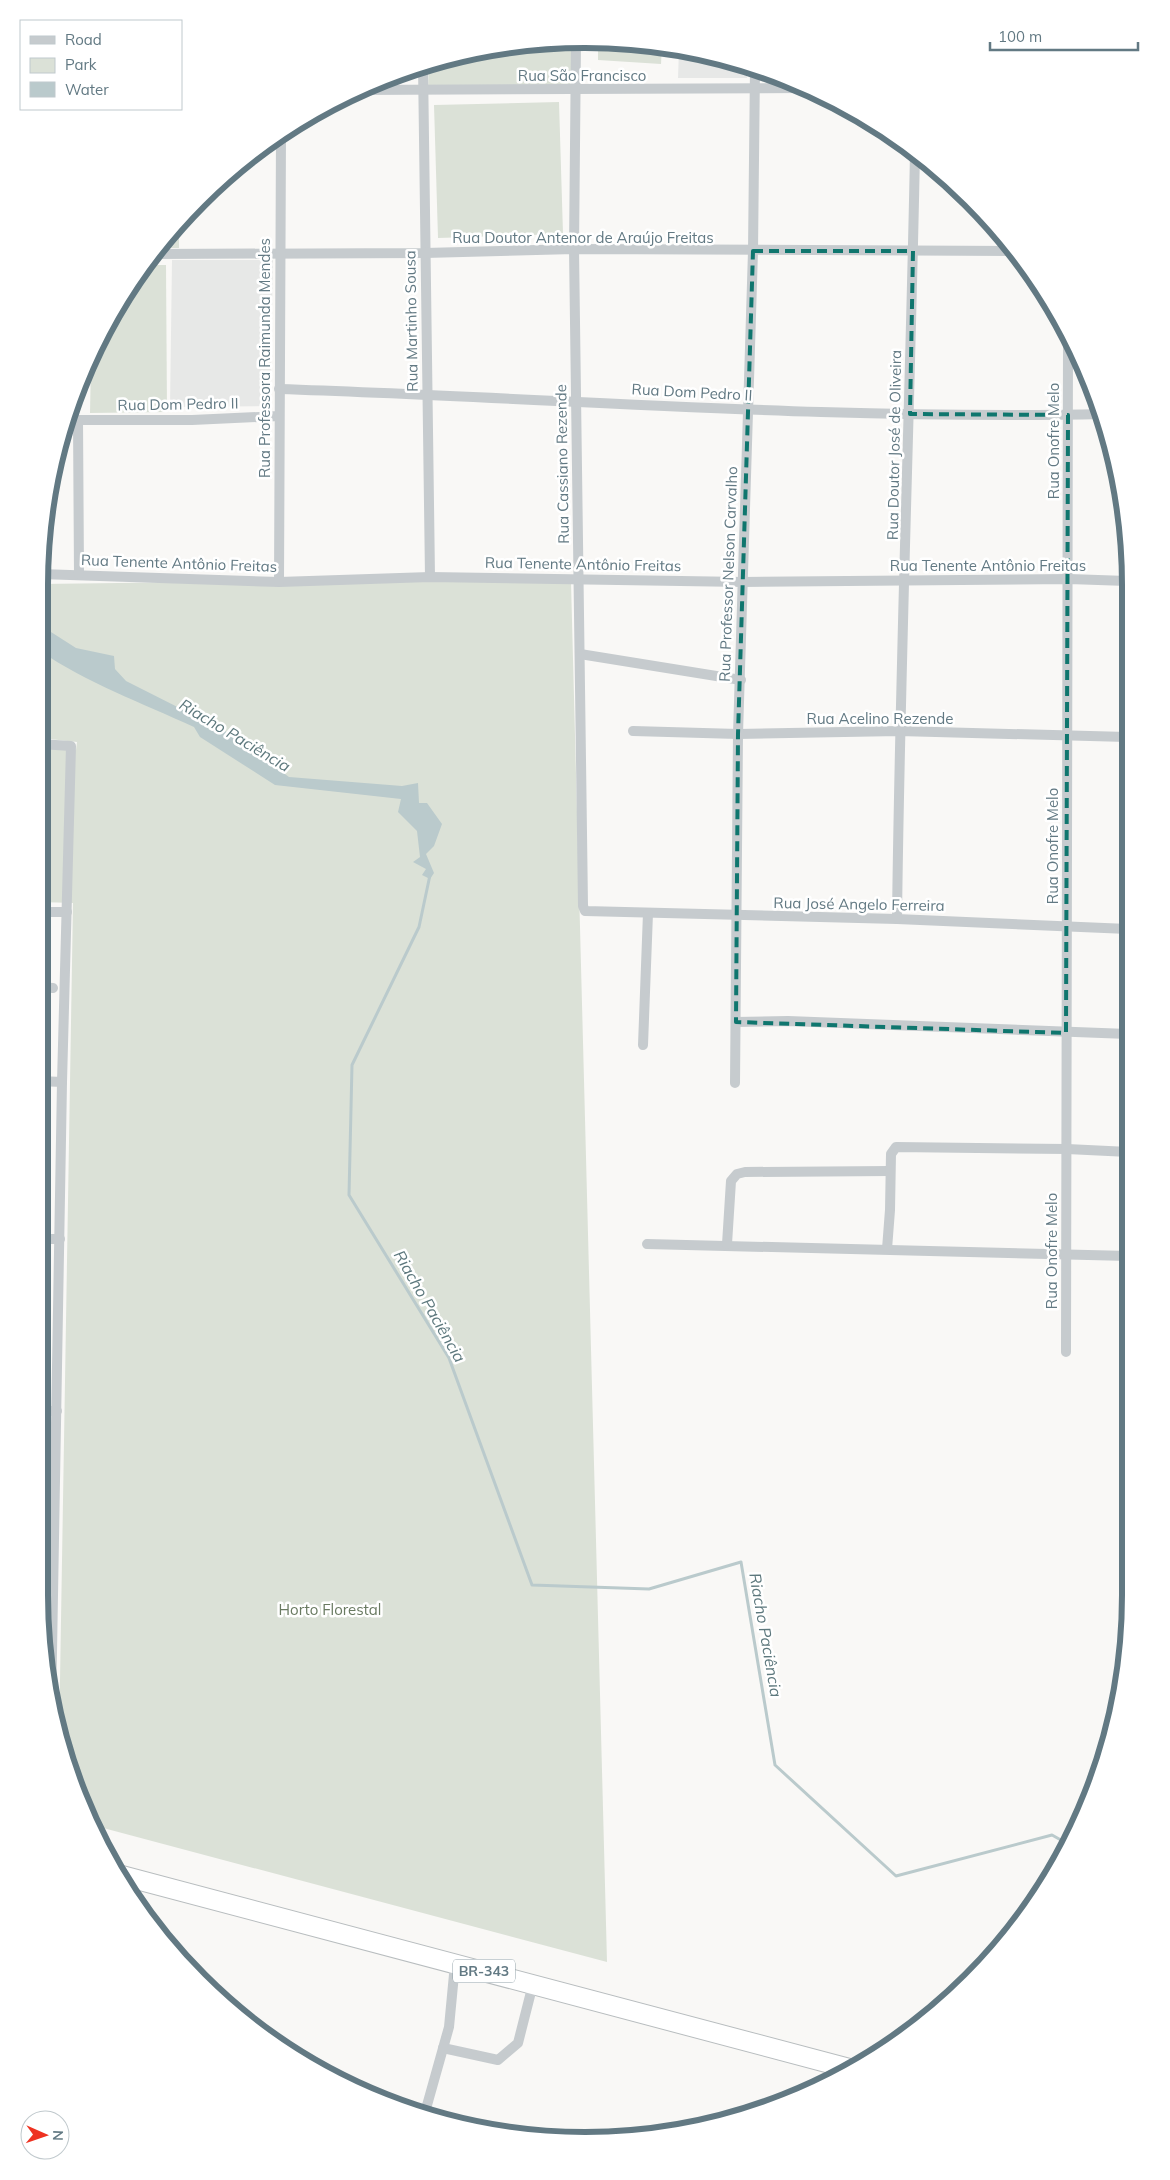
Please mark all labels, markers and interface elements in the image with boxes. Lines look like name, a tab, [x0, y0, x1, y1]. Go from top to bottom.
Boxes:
legend	[20, 20, 182, 110]
scale bar	[990, 20, 1138, 52]
text: 100 m	[998, 27, 1042, 46]
text: Road	[65, 30, 102, 49]
text: Park	[65, 55, 97, 74]
street label: Rua São Francisco	[518, 66, 646, 85]
text: Water	[65, 80, 109, 99]
street label: Rua Doutor Antenor de Araújo Freitas	[452, 228, 714, 247]
street label: Rua Professora Raimunda Mendes	[255, 238, 274, 478]
street label: Rua Martinho Sousa	[400, 250, 422, 392]
street label: Rua Doutor José de Oliveira	[883, 350, 905, 540]
street label: Rua Dom Pedro II	[631, 379, 753, 405]
street label: Rua Onofre Melo	[1044, 383, 1063, 499]
street label: Rua Cassiano Rezende	[551, 384, 573, 544]
street label: Rua Dom Pedro II	[117, 393, 239, 415]
street label: Rua Professor Nelson Carvalho	[715, 466, 741, 682]
street label: Rua Tenente Antônio Freitas	[80, 550, 278, 576]
street label: Rua Tenente Antônio Freitas	[485, 553, 681, 575]
street label: Rua Tenente Antônio Freitas	[890, 556, 1086, 575]
water label: Riacho Paciência	[176, 694, 294, 776]
street label: Rua Acelino Rezende	[807, 709, 953, 728]
street label: Rua Onofre Melo	[1043, 788, 1062, 904]
street label: Rua José Angelo Ferreira	[773, 893, 945, 915]
street label: Rua Onofre Melo	[1042, 1193, 1061, 1309]
water label: Riacho Paciência	[390, 1247, 470, 1366]
water label: Riacho Paciência	[745, 1571, 787, 1699]
park label: Horto Florestal	[279, 1600, 381, 1619]
road number: BR-343	[453, 1960, 515, 1982]
north arrow	[20, 2110, 70, 2160]
text: N	[49, 2130, 67, 2141]

